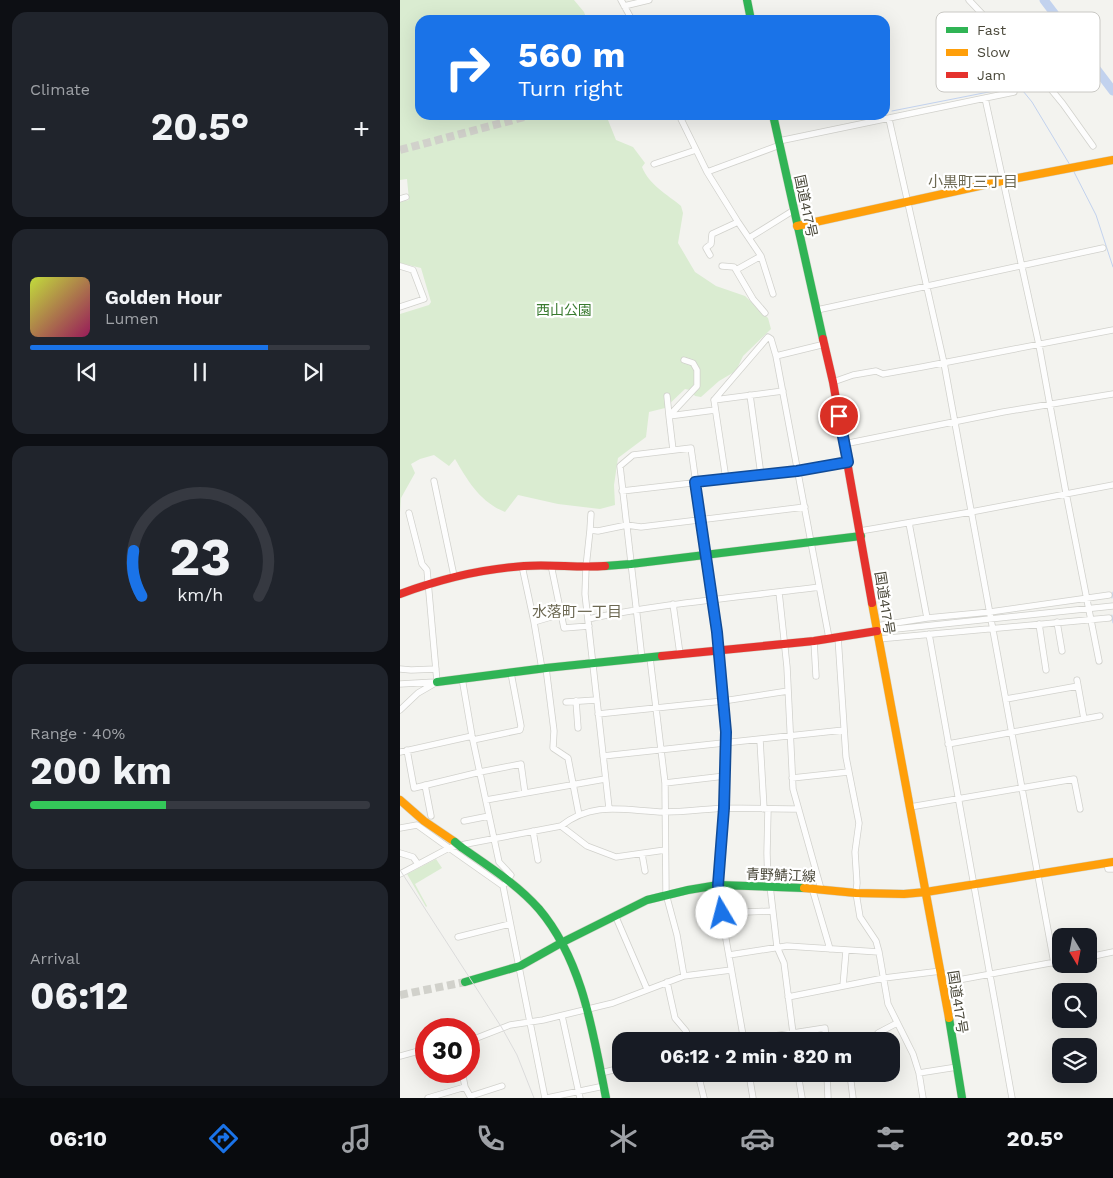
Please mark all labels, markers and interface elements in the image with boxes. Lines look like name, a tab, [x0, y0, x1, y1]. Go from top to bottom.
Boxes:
legend	[936, 12, 1100, 92]
text: Fast	[977, 22, 1006, 38]
text: 560 m	[518, 34, 625, 76]
icon: right	[435, 35, 500, 100]
text: Slow	[977, 44, 1010, 60]
text: Jam	[977, 67, 1006, 83]
text: Turn right	[518, 76, 623, 101]
text: Climate	[30, 80, 90, 99]
text: 20.5°	[151, 105, 249, 149]
text: −	[30, 112, 47, 145]
text: +	[353, 112, 370, 145]
street label: 国道417号	[792, 173, 820, 239]
district label: 小黒町三丁目	[928, 173, 1018, 191]
text: Golden Hour	[105, 286, 222, 309]
park label: 西山公園	[536, 302, 592, 318]
text: Lumen	[105, 309, 159, 328]
icon: previous	[73, 358, 101, 386]
icon: pause	[186, 358, 214, 386]
icon: next	[299, 358, 327, 386]
pin	[818, 395, 860, 437]
icon: arrive	[825, 402, 853, 430]
text: 23	[169, 527, 231, 588]
street label: 国道417号	[872, 570, 898, 636]
text: km/h	[177, 584, 223, 605]
district label: 水落町一丁目	[532, 603, 622, 621]
text: Range · 40%	[30, 724, 125, 743]
text: 200 km	[30, 749, 172, 793]
street label: 青野鯖江線	[746, 866, 816, 884]
position arrow	[695, 886, 747, 938]
north arrow	[1052, 928, 1098, 972]
map controls	[1052, 928, 1097, 1083]
text: Arrival	[30, 949, 80, 968]
street label: 国道417号	[945, 969, 971, 1035]
text: 06:12	[30, 974, 128, 1018]
button: search	[1052, 983, 1097, 1028]
speed limit sign: 30	[415, 1018, 480, 1083]
button: layers	[1052, 1038, 1097, 1083]
text: 06:12 · 2 min · 820 m	[660, 1045, 852, 1068]
icon: directions	[206, 1121, 241, 1156]
icon: music	[339, 1121, 374, 1156]
icon: phone	[473, 1121, 508, 1156]
icon: climate	[606, 1121, 641, 1156]
icon: car	[740, 1121, 775, 1156]
icon: filters	[873, 1121, 908, 1156]
text: 06:10	[49, 1126, 107, 1151]
text: 20.5°	[1007, 1126, 1064, 1151]

